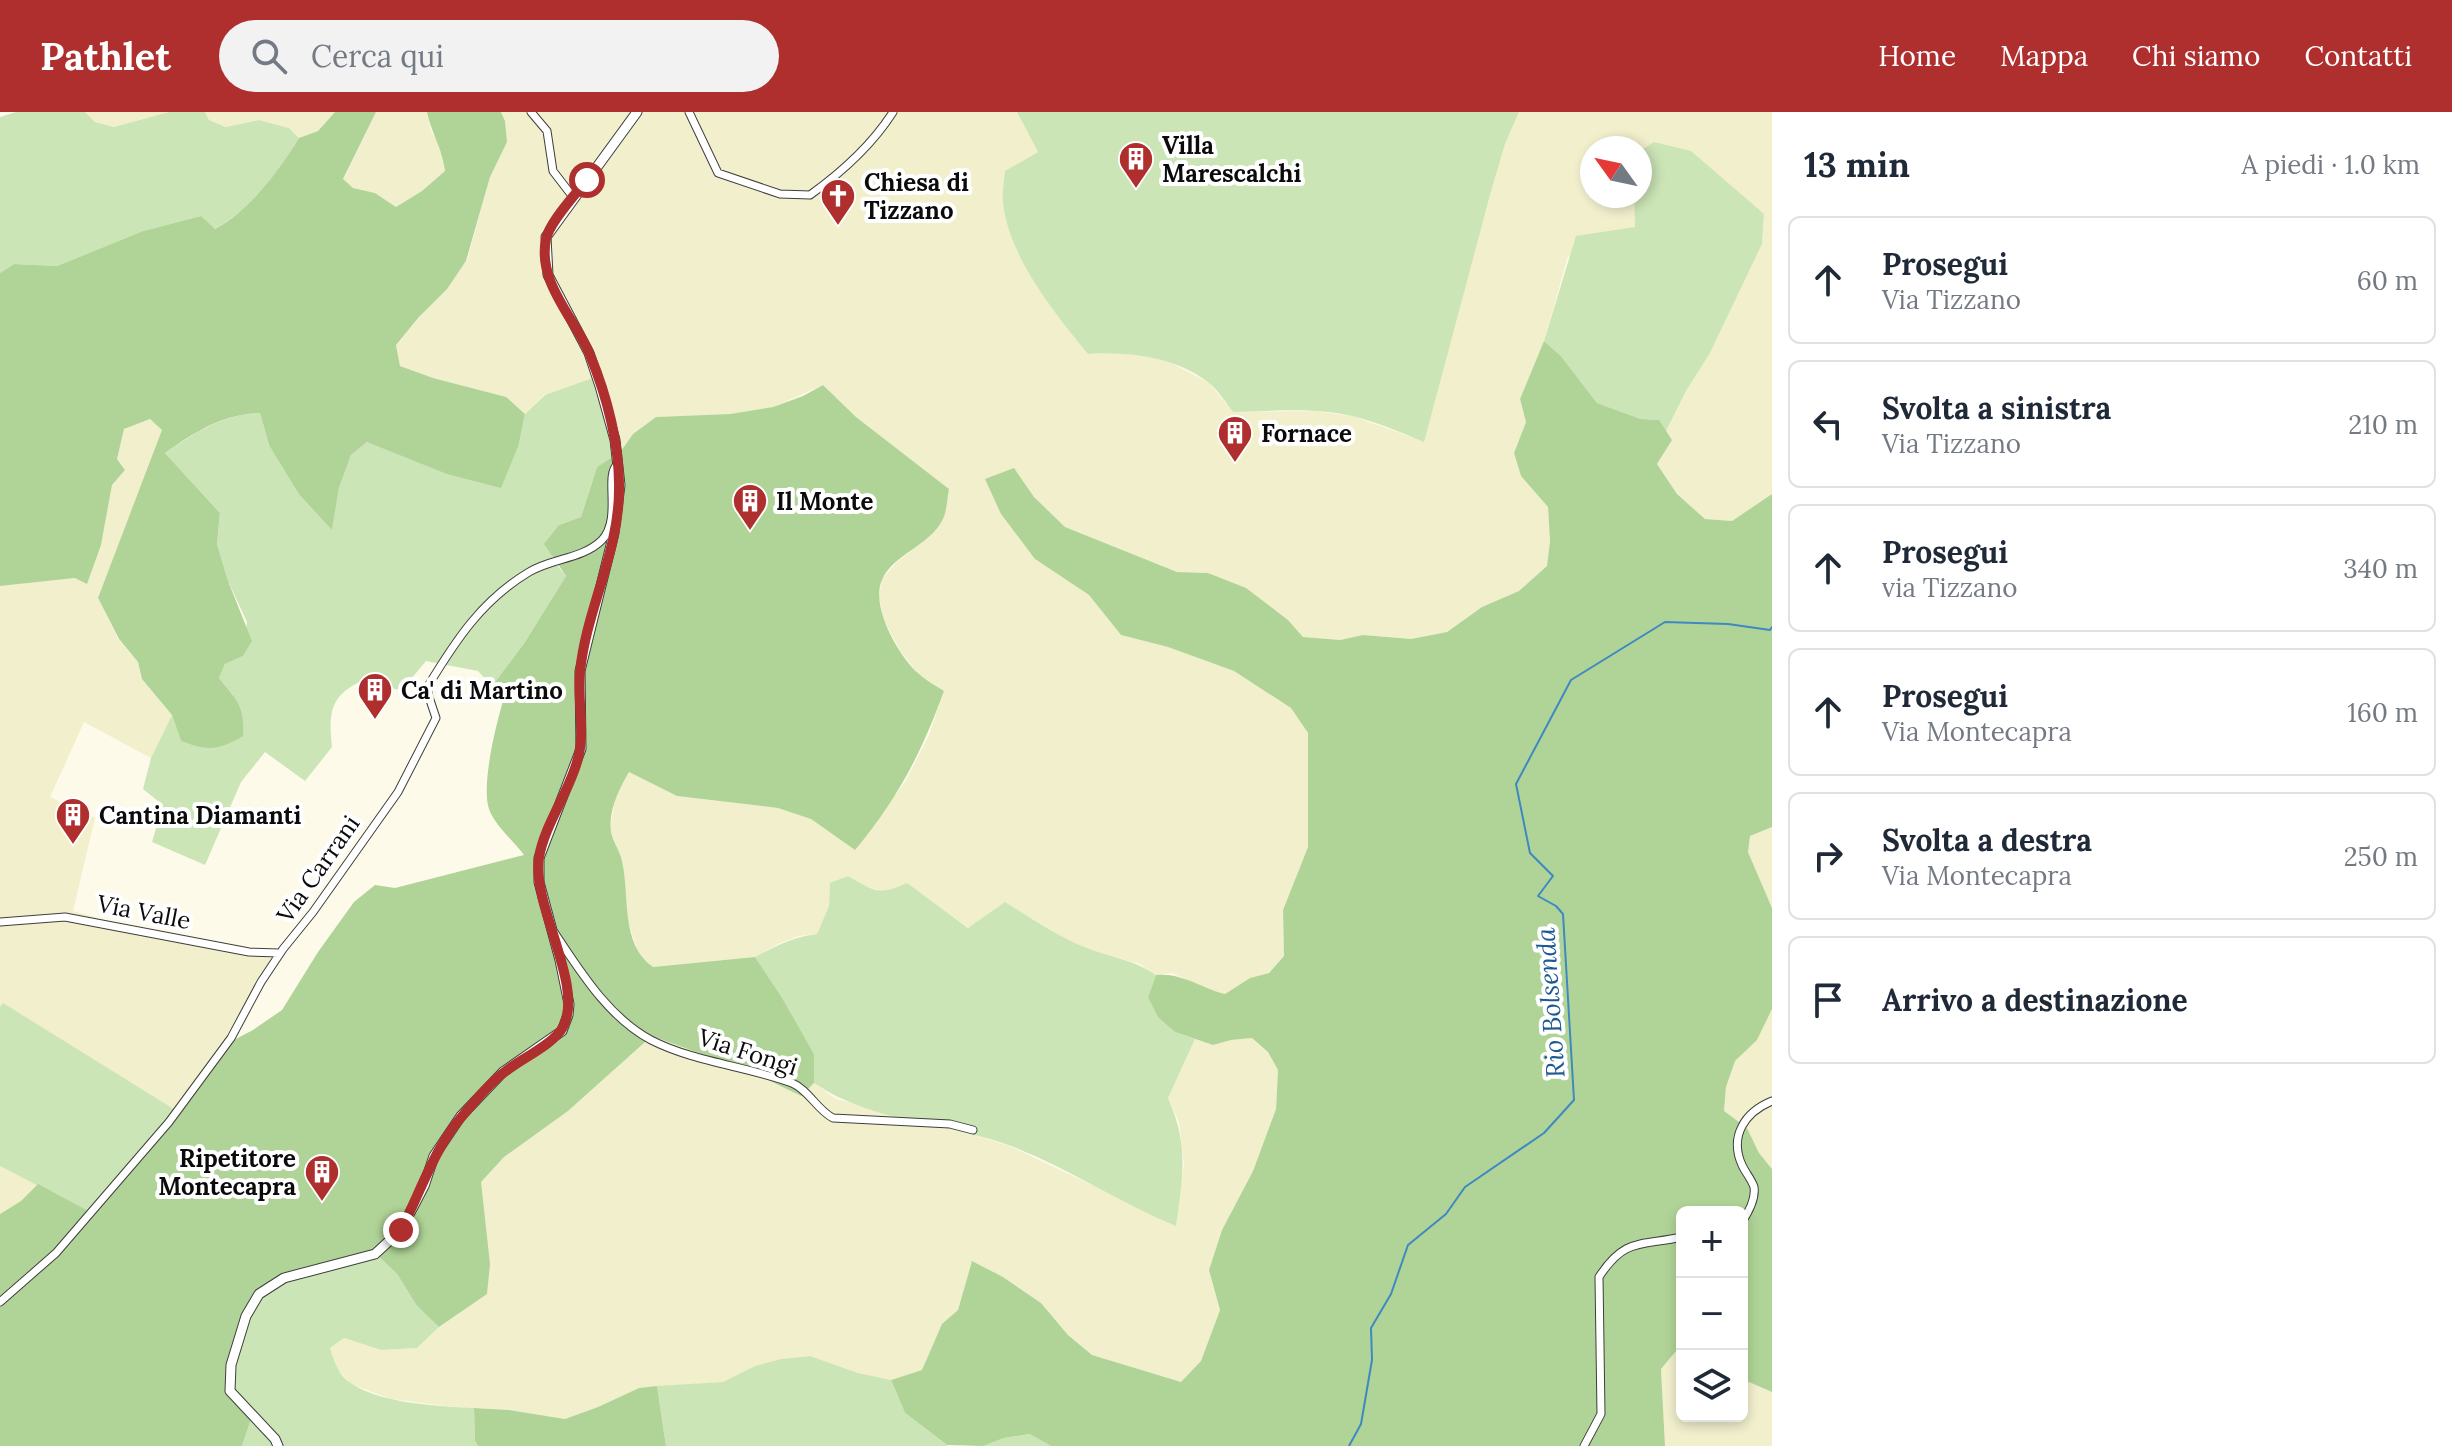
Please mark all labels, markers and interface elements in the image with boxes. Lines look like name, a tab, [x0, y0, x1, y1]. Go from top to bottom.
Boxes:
search box	[219, 20, 779, 92]
text: Pathlet	[40, 32, 171, 80]
icon: search	[247, 34, 291, 78]
text: Cerca qui	[311, 37, 444, 75]
text: Home	[1878, 38, 1956, 74]
text: Mappa	[2000, 38, 2088, 74]
text: Chi siamo	[2132, 38, 2260, 74]
text: Contatti	[2304, 38, 2412, 74]
place label: Villa Marescalchi	[1162, 130, 1301, 189]
north arrow	[1580, 136, 1652, 208]
building icon: Villa Marescalchi	[1117, 140, 1155, 190]
text: 13 min	[1804, 143, 1910, 186]
text: A piedi · 1.0 km	[2241, 148, 2420, 181]
route start	[569, 162, 605, 198]
place label: Chiesa di Tizzano	[864, 167, 969, 226]
church icon: Chiesa di Tizzano	[819, 177, 857, 227]
text: Prosegui	[1882, 245, 2008, 283]
icon: ahead	[1806, 258, 1850, 302]
text: 60 m	[2357, 264, 2418, 297]
text: Via Tizzano	[1882, 283, 2021, 316]
text: Svolta a sinistra	[1882, 389, 2111, 427]
icon: left	[1806, 402, 1850, 446]
text: 210 m	[2348, 408, 2418, 441]
building icon: Fornace	[1216, 414, 1254, 464]
place label: Fornace	[1261, 418, 1352, 449]
text: Via Tizzano	[1882, 427, 2021, 460]
building icon: Il Monte	[731, 482, 769, 532]
place label: Il Monte	[776, 486, 874, 517]
text: Prosegui	[1882, 533, 2008, 571]
icon: ahead	[1806, 546, 1850, 590]
text: 340 m	[2343, 552, 2418, 585]
text: via Tizzano	[1882, 571, 2018, 604]
building icon: Ca' di Martino	[356, 671, 394, 721]
place label: Ca' di Martino	[401, 675, 563, 706]
text: Prosegui	[1882, 677, 2008, 715]
icon: ahead	[1806, 690, 1850, 734]
text: 160 m	[2347, 696, 2418, 729]
text: Via Montecapra	[1882, 715, 2072, 748]
building icon: Cantina Diamanti	[54, 796, 92, 846]
place label: Cantina Diamanti	[99, 800, 301, 831]
street label: Via Carrani	[269, 809, 366, 930]
text: Svolta a destra	[1882, 821, 2092, 859]
icon: right	[1806, 834, 1850, 878]
text: 250 m	[2344, 840, 2418, 873]
text: Via Montecapra	[1882, 859, 2072, 892]
street label: Via Valle	[94, 888, 193, 936]
water label: Rio Bolsenda	[1528, 926, 1572, 1079]
icon: arrive	[1806, 978, 1850, 1022]
text: Arrivo a destinazione	[1882, 981, 2188, 1019]
street label: Via Fongi	[693, 1021, 802, 1083]
place label: Ripetitore Montecapra	[158, 1143, 296, 1202]
building icon: Ripetitore Montecapra	[303, 1153, 341, 1203]
map controls	[1676, 1206, 1748, 1422]
button: +	[1676, 1206, 1748, 1278]
route end	[383, 1212, 419, 1248]
button: −	[1676, 1278, 1748, 1350]
button: layers	[1676, 1350, 1748, 1422]

